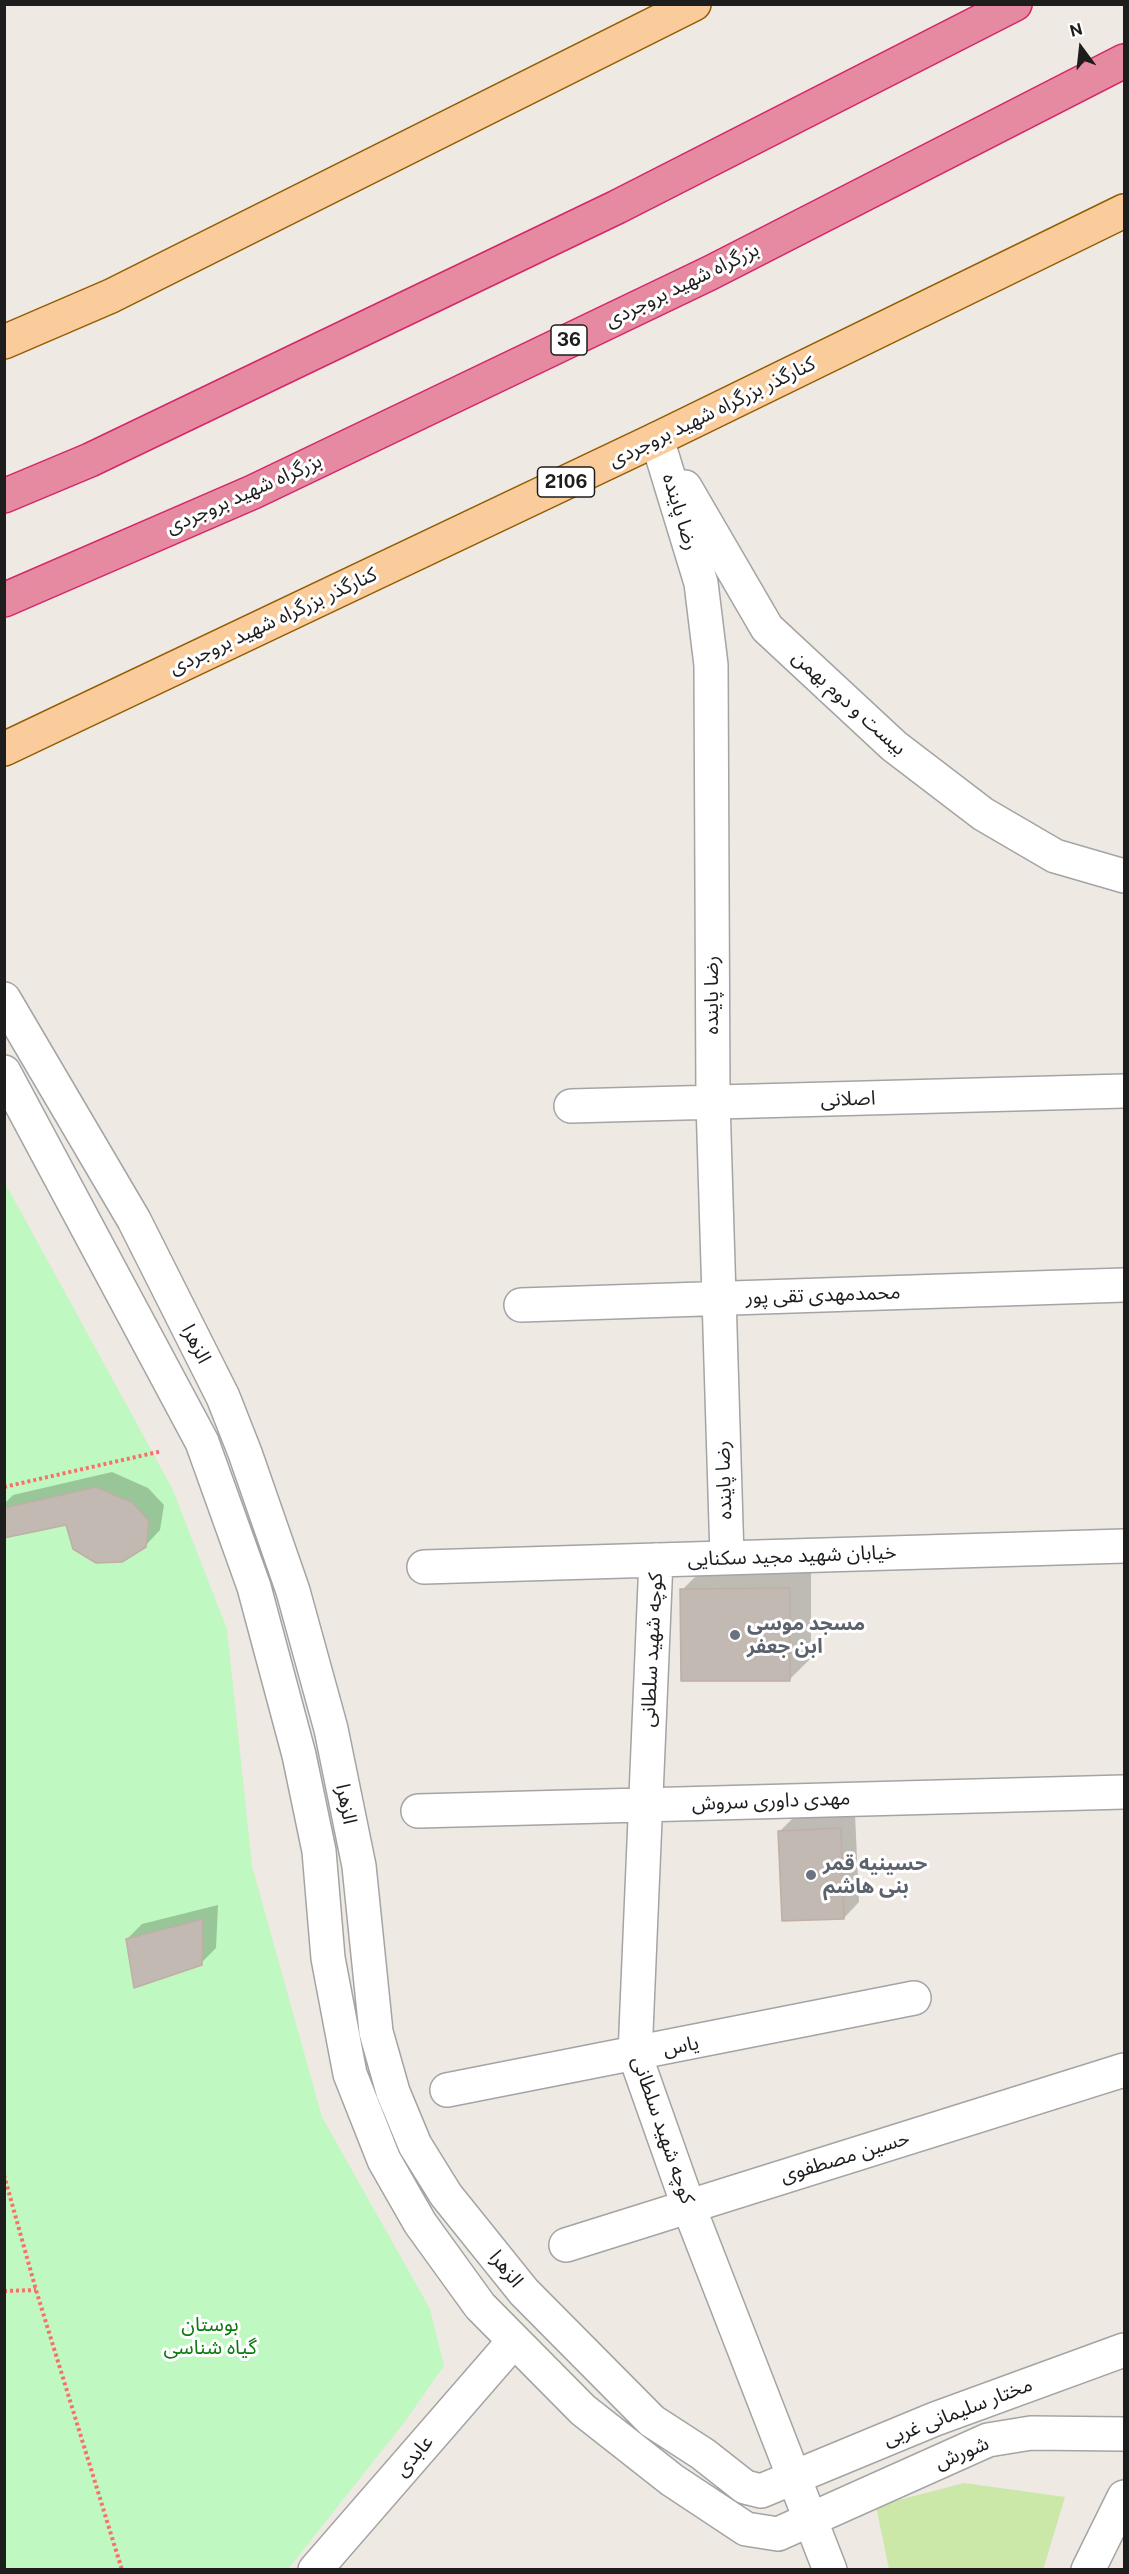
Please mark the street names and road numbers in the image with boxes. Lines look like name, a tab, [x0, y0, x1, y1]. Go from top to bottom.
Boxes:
street label: بزرگراه شهید بروجردی	[601, 237, 763, 333]
road number: 36	[551, 325, 587, 355]
street label: کنارگذر بزرگراه شهید بروجردی	[605, 352, 819, 472]
street label: بزرگراه شهید بروجردی	[162, 449, 326, 539]
road number: 2106	[538, 467, 594, 497]
street label: رضا پاینده	[657, 471, 703, 553]
street label: کنارگذر بزرگراه شهید بروجردی	[165, 562, 381, 680]
street label: بیست و دوم بهمن	[787, 646, 911, 760]
street label: رضا پاینده	[700, 956, 724, 1034]
street label: اصلانی	[820, 1086, 876, 1112]
street label: محمدمهدی تقی پور	[745, 1280, 901, 1310]
street label: الزهرا	[176, 1320, 216, 1368]
street label: رضا پاینده	[711, 1440, 737, 1520]
street label: خیابان شهید مجید سکنایی	[687, 1540, 897, 1572]
street label: کوچه شهید سلطانی	[636, 1572, 668, 1728]
street label: الزهرا	[330, 1782, 362, 1826]
street label: مهدی داوری سروش	[691, 1786, 851, 1816]
street label: یاس	[661, 2031, 701, 2061]
street label: کوچه شهید سلطانی	[626, 2053, 700, 2207]
street label: حسین مصطفوی	[777, 2126, 913, 2188]
street label: الزهرا	[484, 2246, 528, 2292]
street label: مختار سلیمانی غربی	[880, 2373, 1036, 2451]
street label: عابدی	[389, 2430, 439, 2482]
street label: شورش	[932, 2431, 992, 2475]

